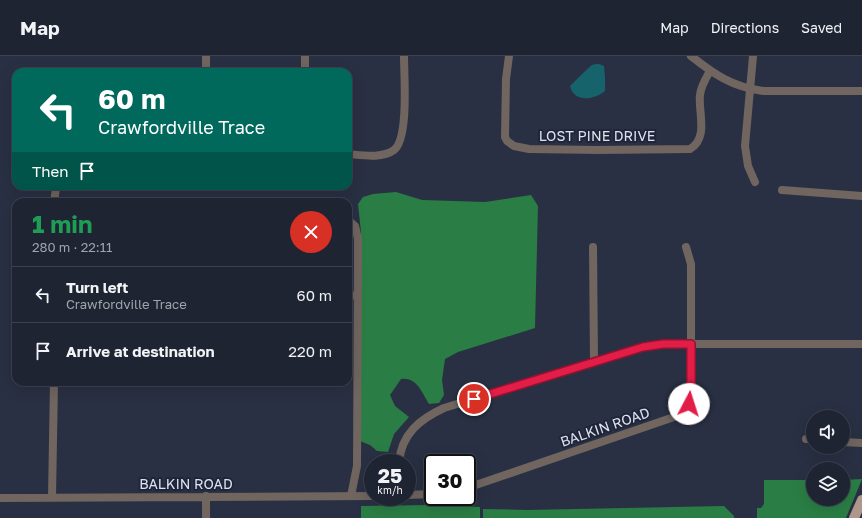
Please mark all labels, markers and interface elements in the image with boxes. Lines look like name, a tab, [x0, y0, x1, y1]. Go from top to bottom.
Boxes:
text: Map	[20, 16, 60, 39]
text: Map	[660, 19, 689, 36]
text: Directions	[711, 19, 779, 36]
text: Saved	[801, 19, 842, 36]
text: 60 m	[98, 82, 165, 115]
icon: left	[32, 84, 84, 136]
text: Crawfordville Trace	[98, 116, 265, 138]
street label: LOST PINE DRIVE	[539, 127, 655, 144]
icon: arrive	[76, 160, 98, 182]
text: Then	[32, 162, 68, 180]
text: 1 min	[32, 209, 92, 238]
button: close	[290, 211, 332, 253]
text: 280 m · 22:11	[32, 239, 112, 255]
text: Turn left	[66, 278, 128, 296]
icon: left	[32, 284, 54, 306]
text: 60 m	[297, 286, 332, 304]
text: Crawfordville Trace	[66, 296, 187, 312]
icon: arrive	[32, 340, 54, 362]
text: Arrive at destination	[66, 342, 215, 360]
text: 220 m	[288, 342, 332, 360]
pin	[457, 382, 491, 416]
position arrow	[668, 383, 710, 425]
icon: arrive	[463, 388, 485, 410]
street label: BALKIN ROAD	[558, 403, 652, 450]
map controls	[806, 410, 850, 506]
button: sound	[806, 410, 850, 454]
speed limit sign: 30	[424, 454, 476, 506]
button: layers	[806, 462, 850, 506]
text: 25	[378, 463, 402, 487]
street label: BALKIN ROAD	[139, 475, 233, 492]
text: km/h	[377, 484, 403, 496]

